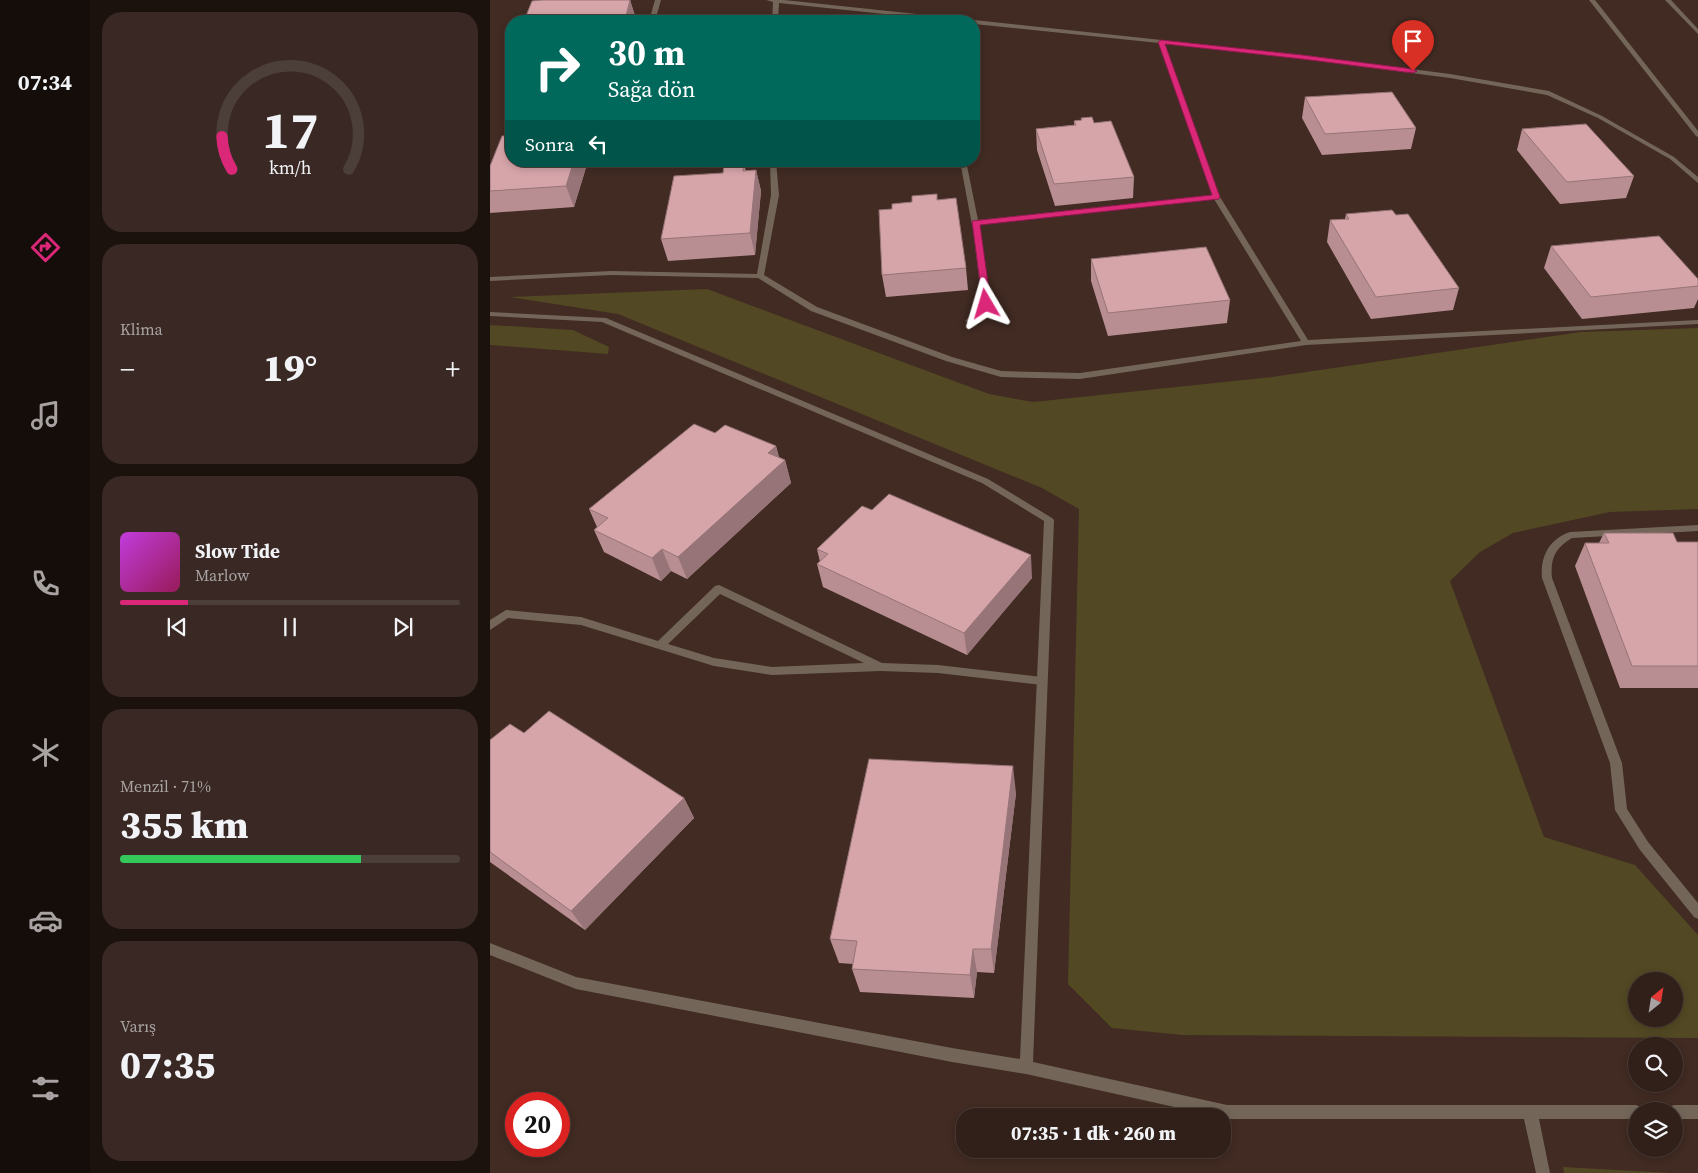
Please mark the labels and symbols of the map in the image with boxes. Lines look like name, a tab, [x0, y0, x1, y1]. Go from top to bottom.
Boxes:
pin	[1392, 20, 1434, 71]
position arrow	[959, 277, 1011, 329]
north arrow	[1628, 972, 1682, 1028]
speed limit sign: 20	[505, 1092, 570, 1157]

